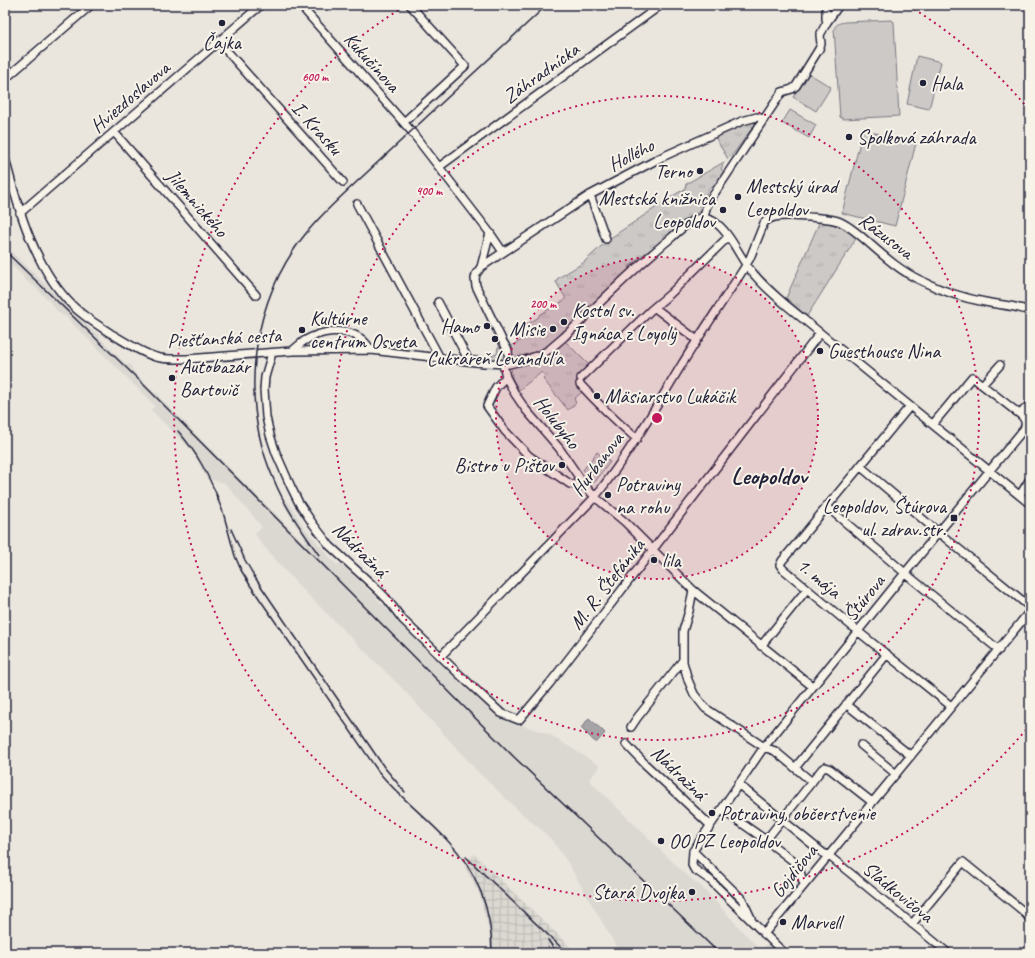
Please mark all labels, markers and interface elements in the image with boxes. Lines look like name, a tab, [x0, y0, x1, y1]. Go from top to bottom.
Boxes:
marker: Čajka	[217, 18, 227, 28]
street label: Kukučínova	[338, 27, 407, 99]
place label: Čajka	[203, 30, 243, 55]
street label: Záhradnícka	[498, 36, 585, 109]
street label: Hviezdoslavova	[85, 55, 176, 138]
text: 600 m	[302, 69, 329, 85]
place label: Hala	[931, 71, 964, 96]
marker: Hala	[918, 78, 928, 88]
street label: I. Krasku	[286, 96, 349, 161]
place label: Spolková záhrada	[857, 125, 977, 150]
marker: Spolková záhrada	[844, 132, 854, 142]
street label: Hollého	[604, 133, 659, 177]
place label: Terno	[655, 159, 694, 184]
street label: Jilemnického	[160, 163, 234, 243]
marker: Terno	[695, 166, 705, 176]
place label: Mestský úrad Leopoldov	[746, 174, 840, 222]
text: 400 m	[416, 183, 443, 199]
place label: Mestská knižnica Leopoldov	[599, 186, 717, 234]
marker: Mestský úrad Leopoldov	[733, 192, 743, 202]
marker: Mestská knižnica Leopoldov	[718, 205, 728, 215]
street label: Rázusova	[854, 207, 920, 266]
text: 200 m	[530, 296, 557, 312]
place label: Kostol sv. Ignáca z Loyoly	[572, 298, 677, 346]
place label: Kultúrne centrum Osveta	[310, 306, 417, 354]
place label: Hamo	[441, 314, 481, 339]
place label: Misie	[510, 317, 546, 342]
marker: Kostol sv. Ignáca z Loyoly	[559, 317, 569, 327]
marker: Hamo	[482, 321, 492, 331]
street label: Piešťanská cesta	[166, 322, 284, 353]
marker: Misie	[548, 324, 558, 334]
marker: Kultúrne centrum Osveta	[297, 325, 307, 335]
marker: Cukráreň Levanduľa	[490, 334, 500, 344]
place label: Guesthouse Nina	[828, 339, 941, 364]
place label: Cukráreň Levanduľa	[427, 346, 564, 371]
marker: Guesthouse Nina	[815, 346, 825, 356]
place label: Autobazár Bartovič	[180, 354, 252, 402]
marker: Autobazár Bartovič	[167, 373, 177, 383]
place label: Mäsiarstvo Lukáčik	[605, 384, 737, 409]
street label: Holubyho	[528, 390, 586, 454]
marker: Mäsiarstvo Lukáčik	[592, 391, 602, 401]
centre of rings	[650, 411, 664, 425]
street label: Hurbanova	[565, 426, 630, 501]
place label: Bistro u Pištov	[455, 453, 555, 478]
marker: Bistro u Pištov	[557, 460, 567, 470]
district label: Leopoldov	[731, 461, 810, 491]
place label: Potraviny na rohu	[616, 472, 681, 520]
marker: Potraviny na rohu	[603, 490, 613, 500]
place label: Leopoldov, Štúrova ul. zdrav.str.	[823, 494, 948, 542]
marker: Leopoldov, Štúrova ul. zdrav.str.	[949, 513, 959, 523]
street label: Nádražná	[327, 517, 395, 585]
street label: M. R. Štefánika	[564, 532, 651, 634]
place label: lila	[662, 548, 683, 573]
street label: 1. mája	[792, 552, 847, 605]
marker: lila	[649, 555, 659, 565]
street label: Štúrova	[838, 568, 892, 626]
street label: Nádražná	[646, 740, 714, 807]
place label: Potraviny, občerstvenie	[720, 801, 876, 826]
marker: Potraviny, občerstvenie	[707, 808, 717, 818]
place label: OO PZ Leopoldov	[669, 829, 782, 854]
marker: OO PZ Leopoldov	[656, 836, 666, 846]
street label: Gojdičova	[765, 838, 824, 903]
street label: Sládkovičova	[858, 856, 940, 929]
place label: Stará Dvojka	[593, 880, 686, 905]
marker: Stará Dvojka	[687, 887, 697, 897]
place label: Marvell	[791, 910, 845, 935]
marker: Marvell	[778, 917, 788, 927]

